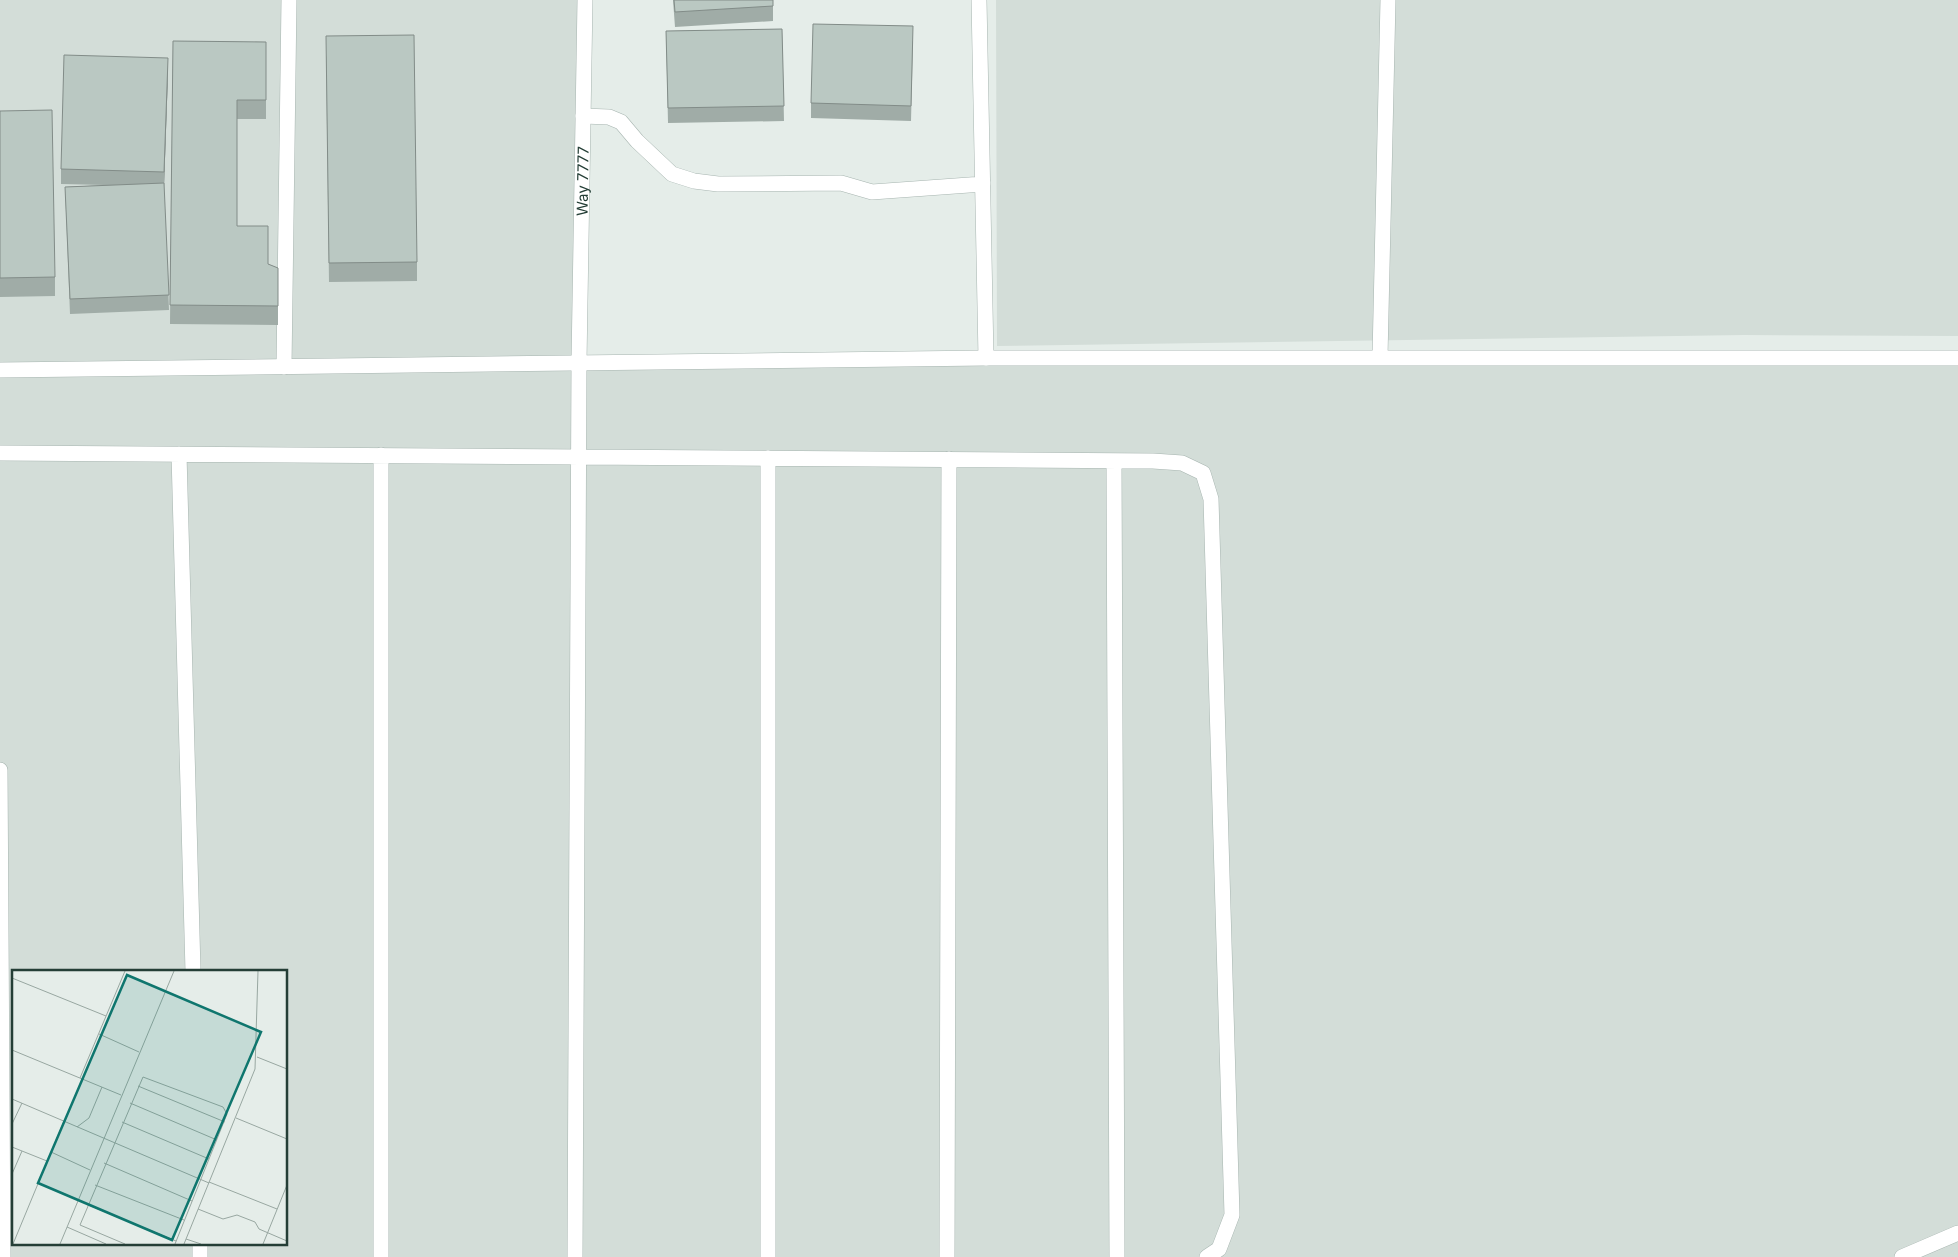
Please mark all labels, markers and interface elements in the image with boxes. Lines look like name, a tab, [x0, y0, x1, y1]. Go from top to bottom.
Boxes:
street label: Way 7777	[572, 146, 592, 216]
inset map	[12, 970, 288, 1244]

